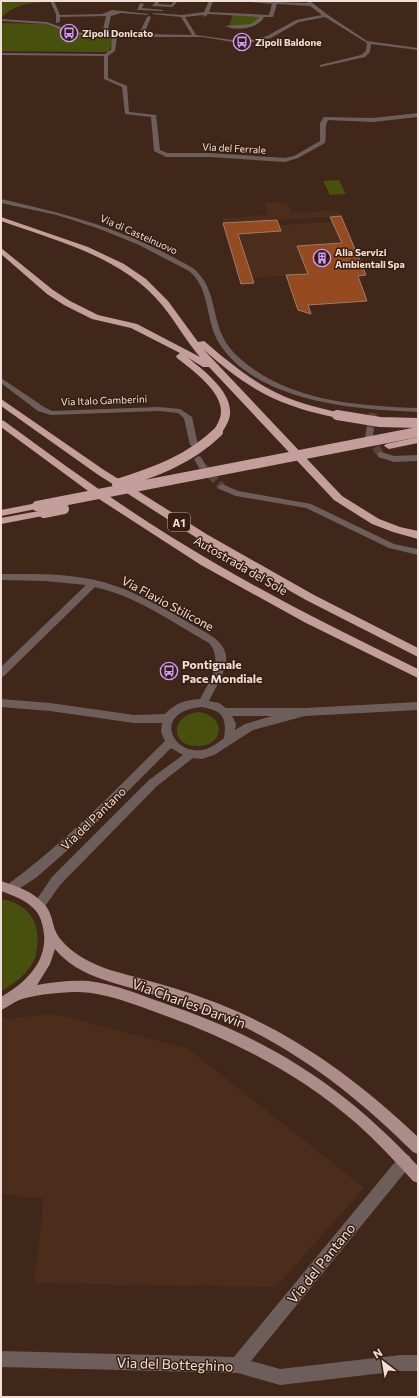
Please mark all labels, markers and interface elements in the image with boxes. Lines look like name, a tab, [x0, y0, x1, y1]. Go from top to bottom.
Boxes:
bus stop icon: Zipoli Donicato	[59, 23, 79, 43]
place label: Zipoli Donicato	[82, 27, 153, 39]
bus stop icon: Zipoli Baldone	[232, 32, 252, 52]
place label: Zipoli Baldone	[255, 36, 321, 48]
street label: Via del Ferrale	[202, 140, 266, 156]
street label: Via di Castelnuovo	[98, 212, 180, 256]
place label: Alia Servizi Ambientali Spa	[335, 246, 405, 270]
building icon: Alia Servizi Ambientali Spa	[312, 248, 332, 268]
street label: Via Italo Gamberini	[61, 392, 147, 408]
road number: A1	[168, 513, 190, 531]
street label: Autostrada del Sole	[192, 533, 290, 597]
street label: Via Flavio Stilicone	[120, 573, 216, 633]
place label: Pontignale Pace Mondiale	[182, 657, 262, 685]
bus stop icon: Pontignale Pace Mondiale	[159, 661, 179, 681]
street label: Via del Pantano	[58, 784, 128, 852]
street label: Via Charles Darwin	[130, 975, 248, 1031]
street label: Via del Pantano	[283, 1219, 359, 1307]
north arrow	[363, 1342, 403, 1382]
text: N	[371, 1345, 384, 1361]
street label: Via del Botteghino	[116, 1353, 234, 1375]

